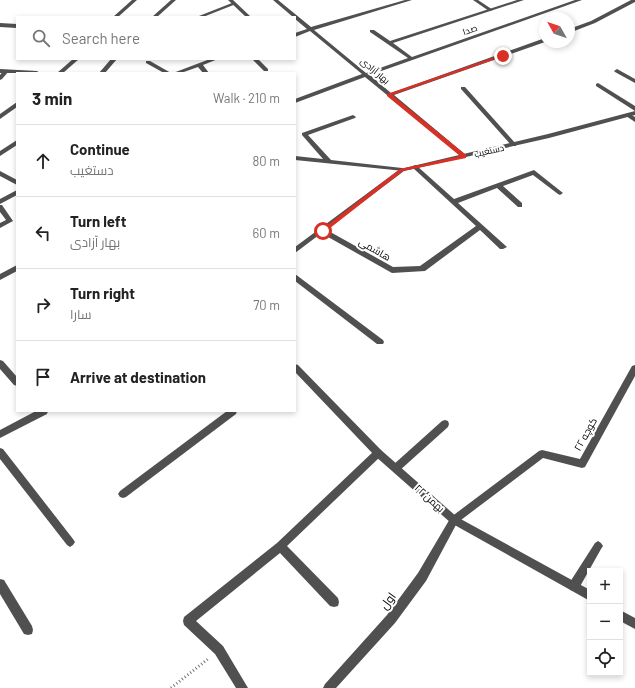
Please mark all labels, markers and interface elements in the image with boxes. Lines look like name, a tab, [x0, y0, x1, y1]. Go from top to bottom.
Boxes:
north arrow	[539, 12, 575, 48]
search box	[16, 16, 296, 60]
street label: صدا	[461, 22, 479, 37]
icon: search	[30, 27, 52, 49]
text: Search here	[62, 29, 140, 47]
route end	[494, 47, 512, 65]
street label: بهار آزادی	[358, 55, 392, 86]
text: 3 min	[32, 88, 72, 108]
text: Walk · 210 m	[213, 90, 280, 106]
text: Continue	[70, 140, 130, 158]
street label: دستغیب	[473, 142, 505, 159]
icon: ahead	[32, 150, 54, 172]
text: 80 m	[253, 153, 280, 169]
text: دستغیب	[70, 162, 114, 178]
text: Turn left	[70, 212, 126, 230]
icon: left	[32, 222, 54, 244]
route start	[314, 222, 332, 240]
text: 60 m	[253, 225, 280, 241]
text: بهار آزادی	[70, 234, 120, 250]
street label: هاشمی	[356, 235, 393, 264]
text: Turn right	[70, 284, 135, 302]
icon: right	[32, 294, 54, 316]
text: 70 m	[253, 297, 280, 313]
text: سارا	[70, 306, 92, 322]
icon: arrive	[32, 366, 54, 388]
text: Arrive at destination	[70, 368, 206, 386]
street label: کوچه ۲۲	[571, 415, 600, 453]
street label: ۲۲ بهمن	[412, 482, 447, 515]
map controls	[587, 568, 623, 676]
button: +	[587, 568, 623, 604]
street label: اول	[376, 589, 399, 612]
button: −	[587, 604, 623, 640]
button: locate	[587, 640, 623, 676]

